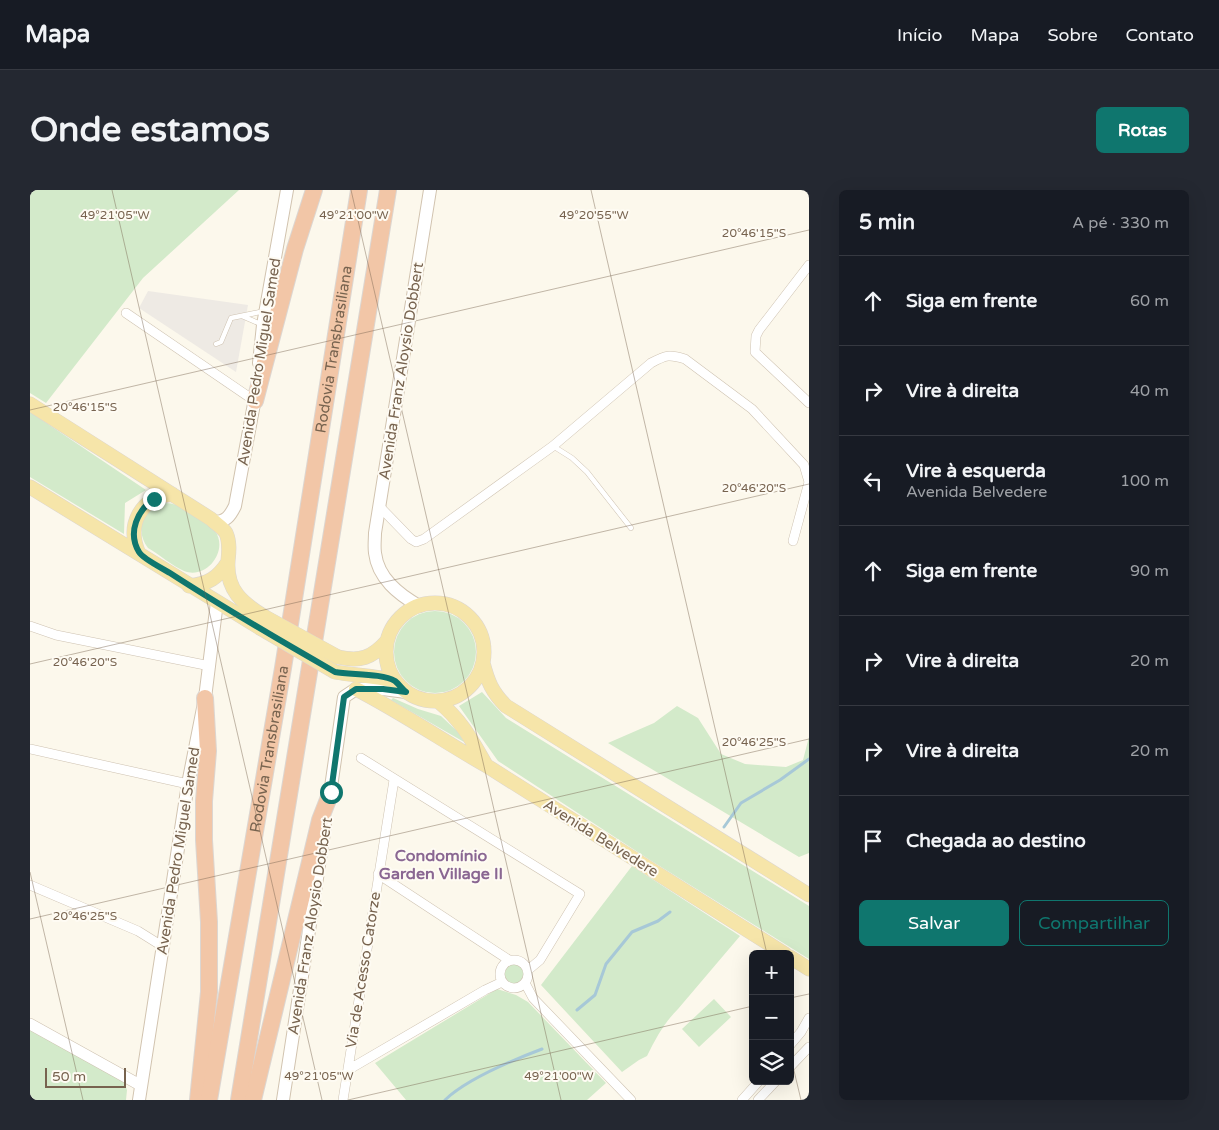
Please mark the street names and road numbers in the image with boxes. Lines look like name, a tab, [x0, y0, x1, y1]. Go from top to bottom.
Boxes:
street label: Avenida Pedro Miguel Samed	[234, 257, 284, 467]
street label: Avenida Franz Aloysio Dobbert	[375, 261, 427, 481]
street label: Rodovia Transbrasiliana	[311, 264, 356, 434]
street label: Rodovia Transbrasiliana	[246, 664, 292, 834]
street label: Avenida Pedro Miguel Samed	[153, 746, 203, 956]
street label: Avenida Belvedere	[540, 795, 662, 881]
street label: Avenida Franz Aloysio Dobbert	[284, 816, 336, 1036]
street label: Via de Acesso Catorze	[342, 890, 384, 1050]

